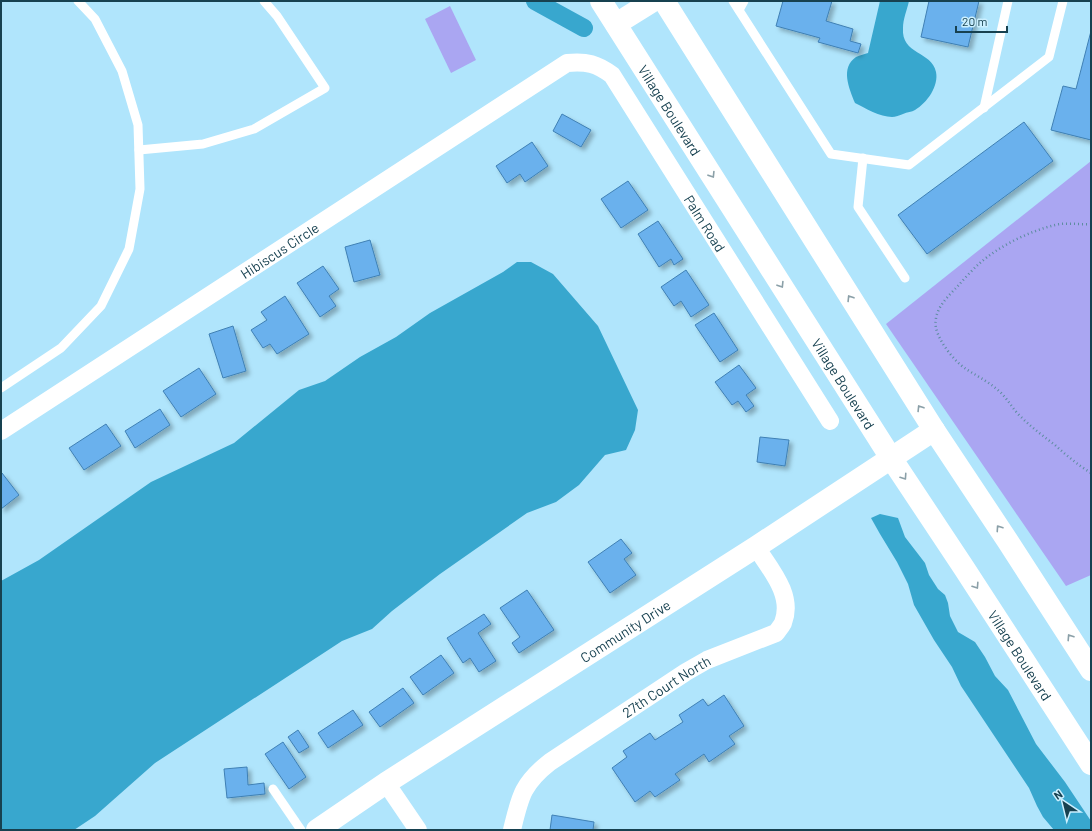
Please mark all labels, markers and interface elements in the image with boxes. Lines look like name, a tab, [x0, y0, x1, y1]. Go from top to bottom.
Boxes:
scale bar	[956, 8, 1007, 34]
text: 20 m	[962, 14, 988, 28]
street label: Village Boulevard	[635, 61, 705, 158]
one-way arrow	[707, 171, 714, 178]
street label: Palm Road	[681, 191, 730, 255]
street label: Hibiscus Circle	[237, 218, 322, 282]
one-way arrow	[776, 281, 784, 288]
one-way arrow	[848, 295, 855, 302]
street label: Village Boulevard	[809, 335, 879, 432]
one-way arrow	[917, 405, 924, 412]
one-way arrow	[899, 473, 906, 480]
one-way arrow	[996, 525, 1004, 532]
one-way arrow	[971, 581, 978, 588]
street label: Community Drive	[577, 596, 673, 666]
street label: Village Boulevard	[985, 607, 1056, 703]
one-way arrow	[1067, 634, 1075, 641]
street label: 27th Court North	[619, 651, 713, 720]
north arrow	[1044, 783, 1084, 823]
text: N	[1051, 787, 1065, 802]

